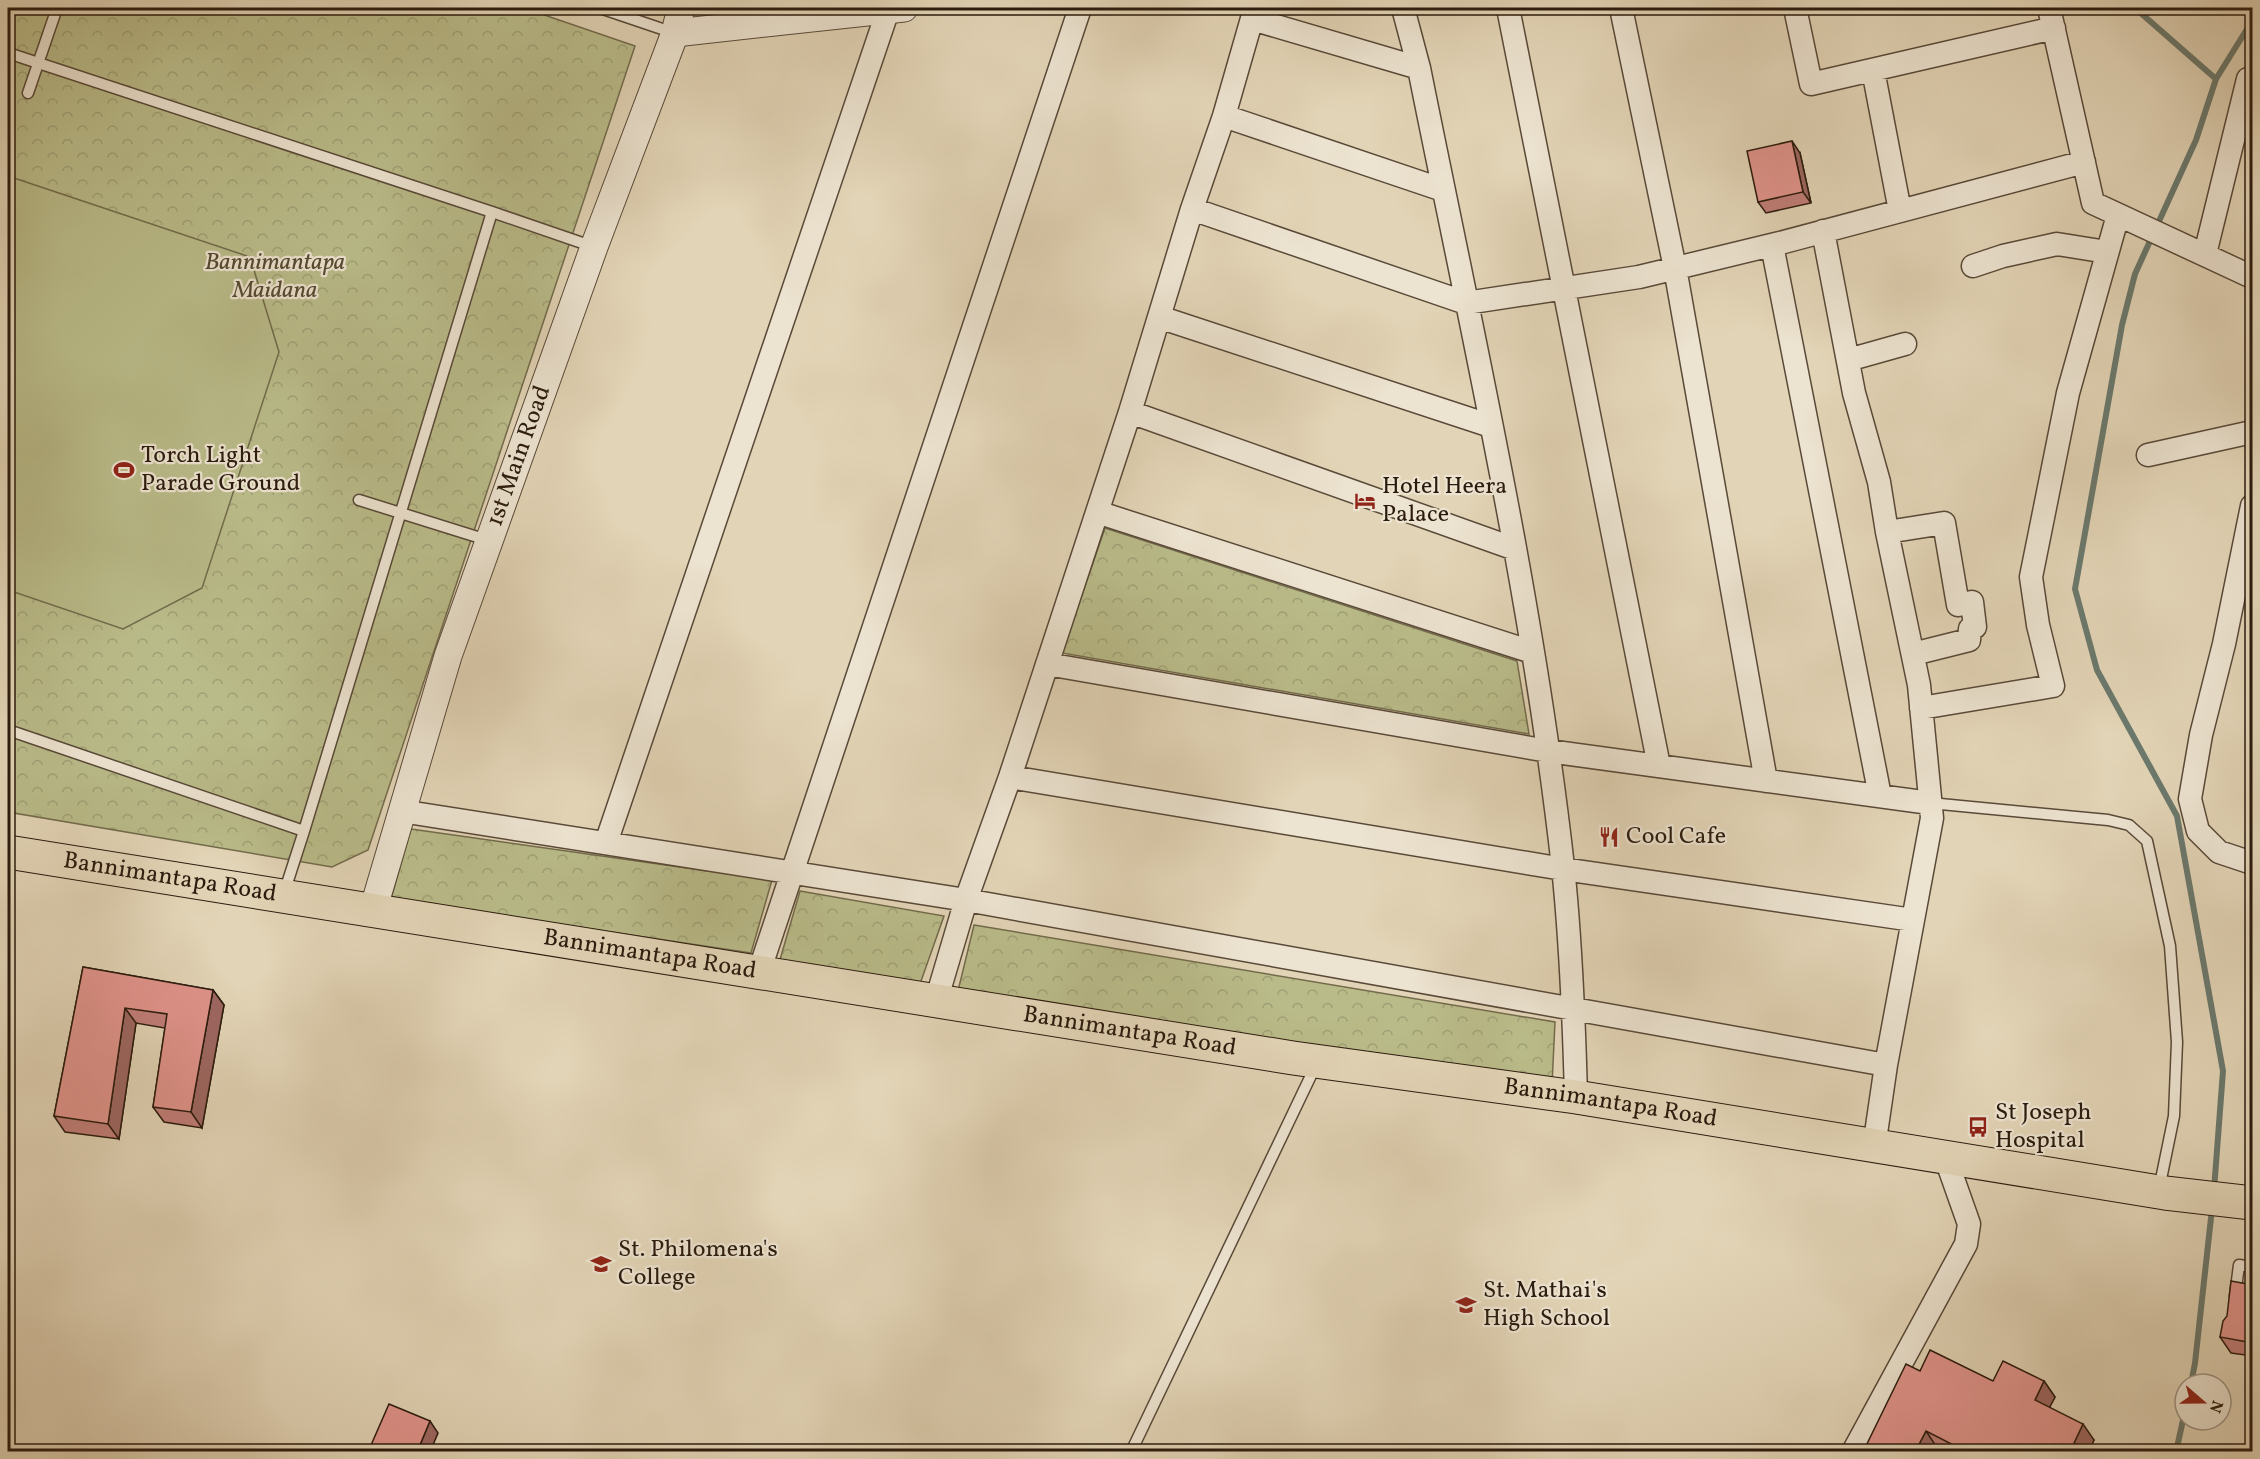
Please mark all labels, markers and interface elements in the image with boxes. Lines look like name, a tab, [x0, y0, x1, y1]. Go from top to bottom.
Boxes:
park label: Bannimantapa Maidana	[205, 246, 345, 308]
street label: 1st Main Road	[478, 381, 560, 531]
place label: Torch Light Parade Ground	[141, 439, 300, 501]
sports icon: Torch Light Parade Ground	[112, 458, 136, 482]
place label: Hotel Heera Palace	[1382, 470, 1507, 532]
hotel icon: Hotel Heera Palace	[1353, 489, 1377, 513]
place label: Cool Cafe	[1626, 820, 1726, 854]
restaurant icon: Cool Cafe	[1597, 825, 1621, 849]
street label: Bannimantapa Road	[61, 844, 279, 912]
street label: Bannimantapa Road	[541, 921, 759, 989]
street label: Bannimantapa Road	[1021, 998, 1239, 1066]
street label: Bannimantapa Road	[1502, 1070, 1720, 1137]
place label: St Joseph Hospital	[1995, 1096, 2092, 1158]
bus stop icon: St Joseph Hospital	[1966, 1115, 1990, 1139]
place label: St. Philomena's College	[618, 1233, 778, 1295]
school or university icon: St. Philomena's College	[589, 1252, 613, 1276]
place label: St. Mathai's High School	[1483, 1274, 1610, 1336]
school or university icon: St. Mathai's High School	[1454, 1293, 1478, 1317]
north arrow	[2173, 1372, 2233, 1432]
text: N	[2203, 1397, 2228, 1416]

